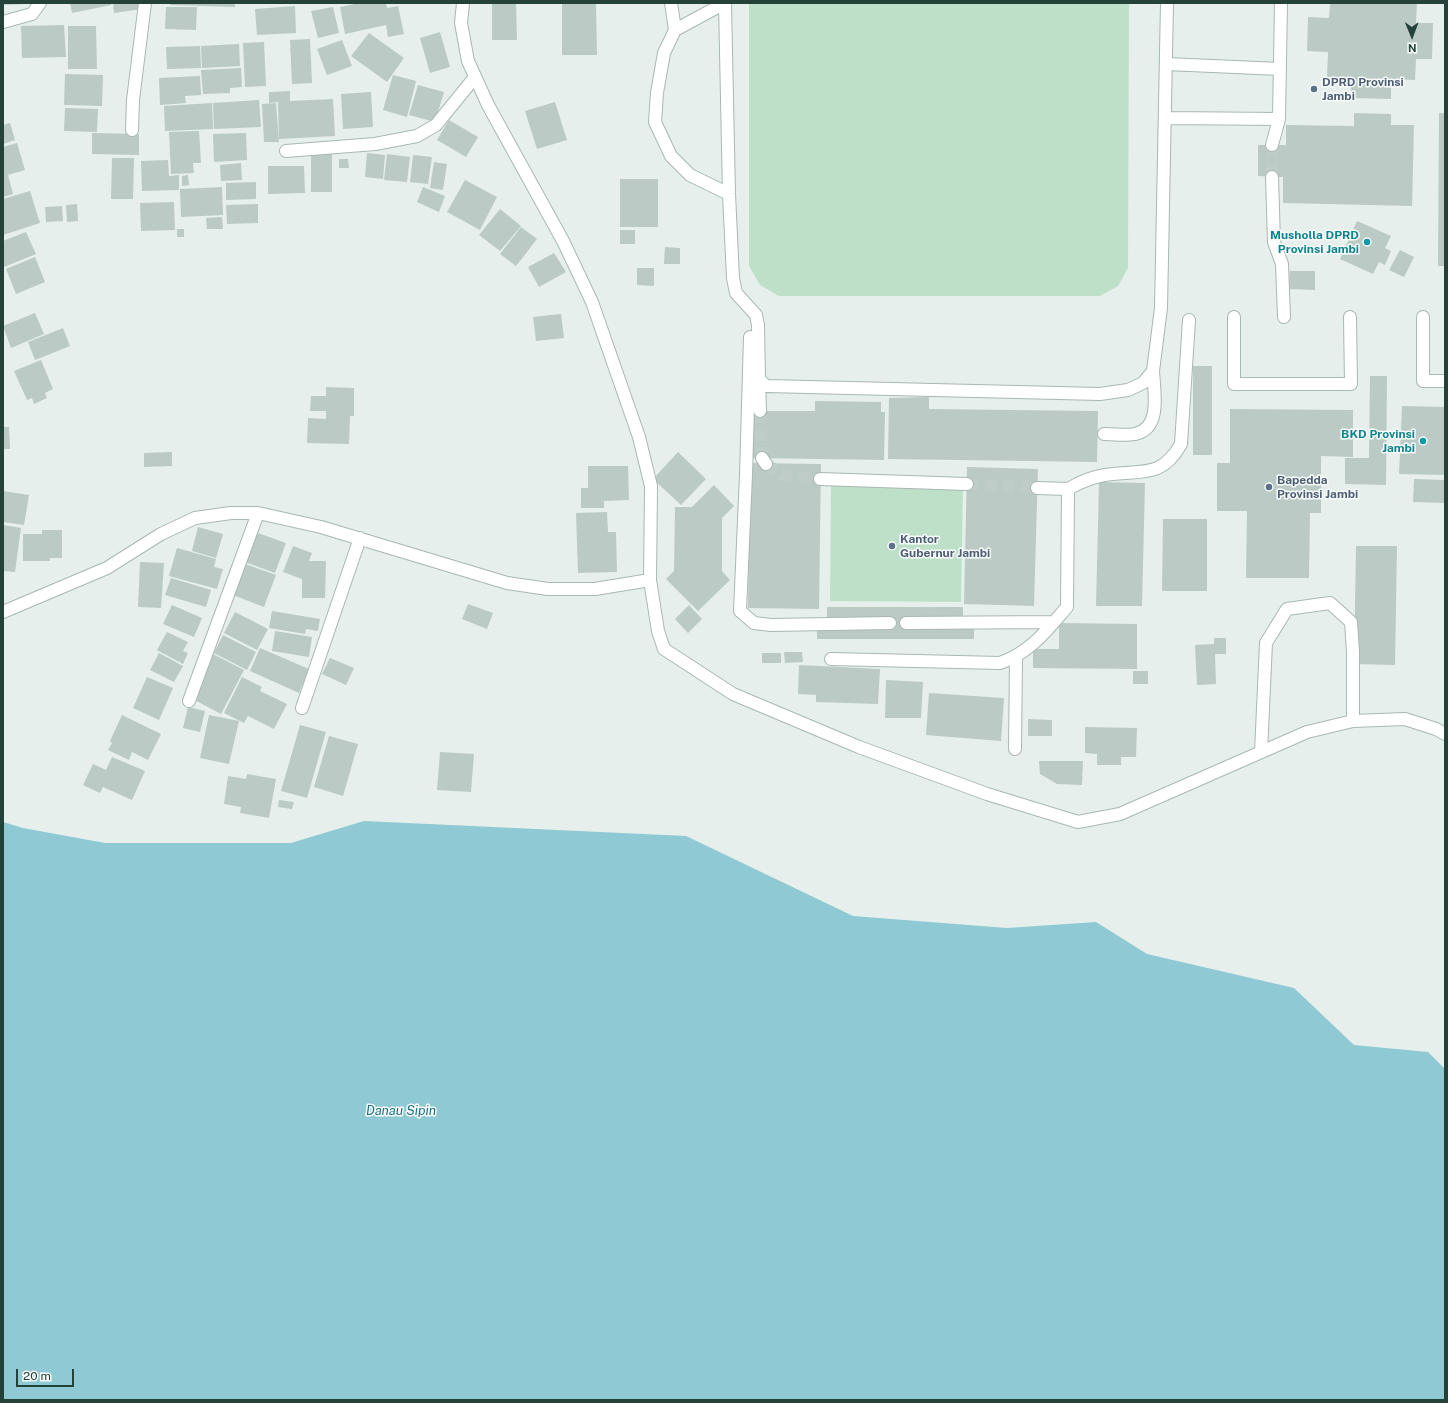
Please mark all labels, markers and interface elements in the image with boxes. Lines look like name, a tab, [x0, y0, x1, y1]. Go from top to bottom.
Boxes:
north arrow	[1392, 16, 1432, 56]
text: N	[1408, 42, 1417, 54]
place label: DPRD Provinsi Jambi	[1322, 75, 1404, 103]
marker: DPRD Provinsi Jambi	[1309, 84, 1319, 94]
place label: Musholla DPRD Provinsi Jambi	[1270, 228, 1359, 256]
marker: Musholla DPRD Provinsi Jambi	[1362, 237, 1372, 247]
place label: BKD Provinsi Jambi	[1341, 427, 1415, 455]
marker: BKD Provinsi Jambi	[1418, 436, 1428, 446]
place label: Bapedda Provinsi Jambi	[1277, 473, 1358, 501]
marker: Bapedda Provinsi Jambi	[1264, 482, 1274, 492]
place label: Kantor Gubernur Jambi	[900, 532, 990, 560]
marker: Kantor Gubernur Jambi	[887, 541, 897, 551]
water label: Danau Sipin	[366, 1103, 436, 1119]
scale bar	[18, 1361, 76, 1387]
text: 20 m	[23, 1369, 51, 1383]

